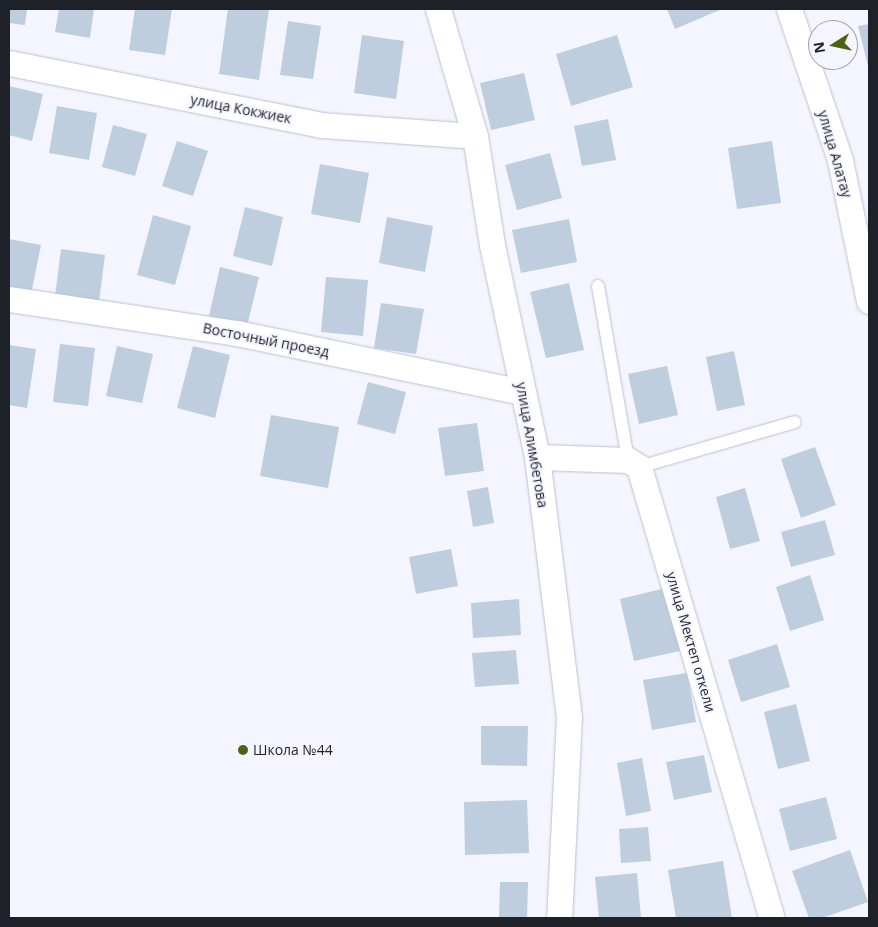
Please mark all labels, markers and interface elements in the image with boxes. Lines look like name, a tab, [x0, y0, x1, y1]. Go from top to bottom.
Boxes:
north arrow	[808, 20, 858, 70]
text: N	[808, 40, 829, 55]
street label: улица Кокжиек	[189, 91, 293, 127]
street label: улица Алатау	[815, 108, 855, 200]
street label: Восточный проезд	[201, 320, 331, 360]
street label: улица Алимбетова	[513, 381, 551, 509]
street label: улица Мектеп откели	[663, 570, 719, 714]
place label: Школа №44	[253, 742, 333, 758]
marker: Школа №44	[237, 744, 249, 756]

